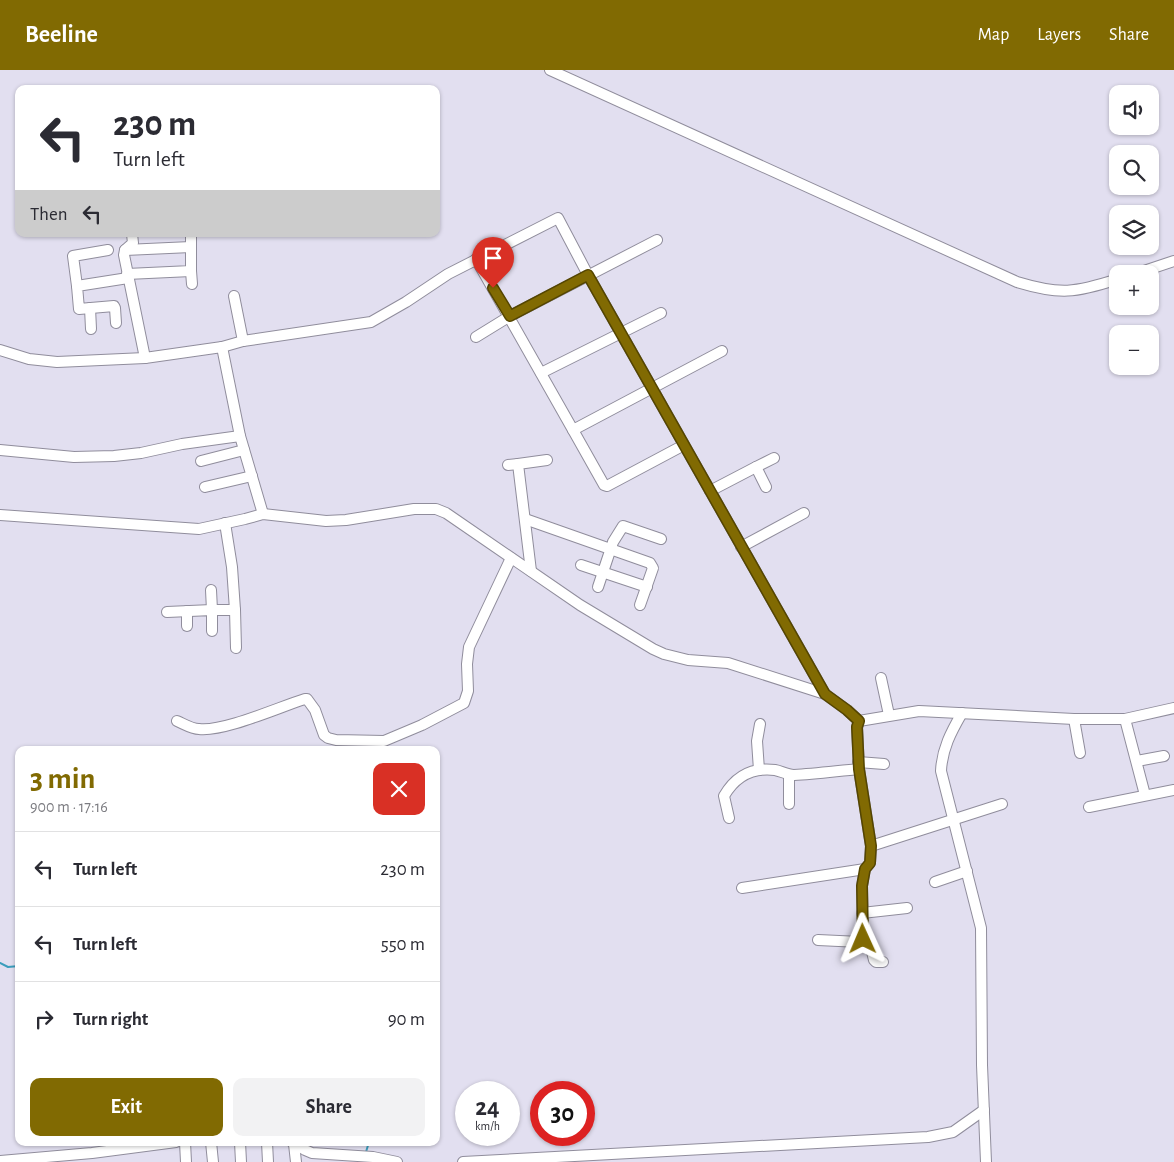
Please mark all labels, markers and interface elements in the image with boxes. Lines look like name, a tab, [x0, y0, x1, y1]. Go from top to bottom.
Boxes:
text: Beeline	[25, 23, 98, 47]
text: Map	[978, 26, 1009, 44]
text: Layers	[1037, 26, 1081, 44]
text: Share	[1109, 26, 1149, 44]
map controls	[1109, 85, 1159, 375]
button: sound	[1109, 85, 1159, 135]
icon: left	[30, 105, 95, 170]
text: 230 m	[113, 107, 196, 142]
button: search	[1109, 145, 1159, 195]
text: Turn left	[113, 148, 185, 170]
icon: left	[78, 200, 106, 228]
text: Then	[30, 205, 68, 224]
button: layers	[1109, 205, 1159, 255]
pin	[472, 237, 514, 288]
icon: arrive	[479, 244, 507, 272]
button: +	[1109, 265, 1159, 315]
button: −	[1109, 325, 1159, 375]
button: close	[373, 763, 425, 815]
text: 3 min	[30, 764, 95, 794]
text: 900 m · 17:16	[30, 799, 108, 815]
icon: left	[30, 855, 58, 883]
text: Turn left	[73, 860, 137, 879]
text: 230 m	[380, 860, 425, 879]
position arrow	[836, 912, 888, 964]
icon: left	[30, 930, 58, 958]
text: Turn left	[73, 935, 137, 954]
text: 550 m	[381, 935, 425, 954]
icon: right	[30, 1005, 58, 1033]
text: Turn right	[73, 1010, 148, 1029]
text: 90 m	[388, 1010, 425, 1029]
button: Exit	[30, 1078, 223, 1136]
button: Share	[233, 1078, 425, 1136]
speed limit sign: 30	[530, 1081, 595, 1146]
text: 24	[475, 1095, 500, 1120]
text: km/h	[475, 1120, 500, 1132]

